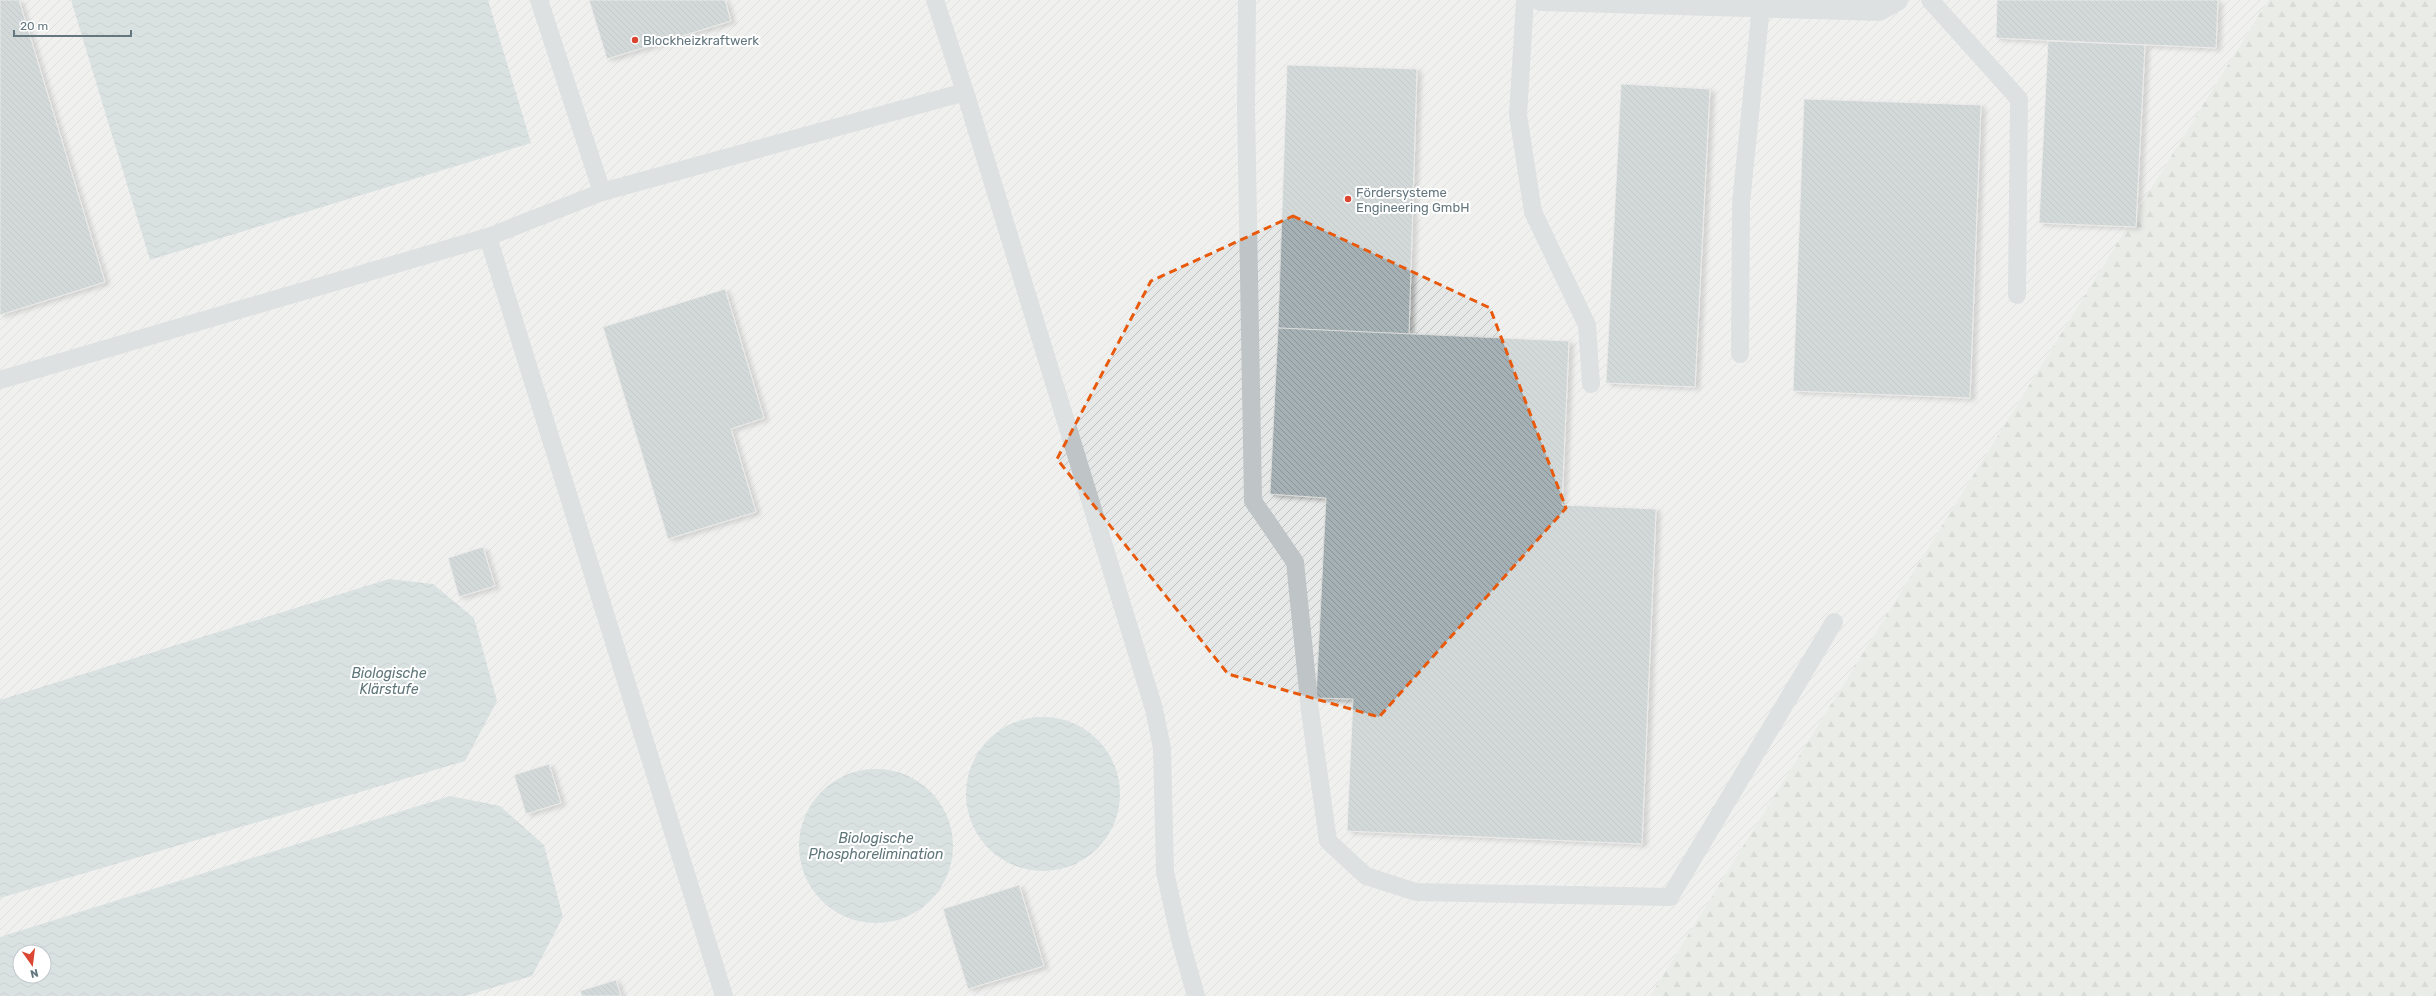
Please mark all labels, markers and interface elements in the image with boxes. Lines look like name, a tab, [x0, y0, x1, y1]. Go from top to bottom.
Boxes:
scale bar	[14, 12, 131, 38]
text: 20 m	[20, 19, 48, 33]
place label: Blockheizkraftwerk	[643, 33, 759, 48]
marker: Blockheizkraftwerk	[630, 35, 640, 45]
place label: Fördersysteme Engineering GmbH	[1356, 185, 1469, 216]
marker: Fördersysteme Engineering GmbH	[1343, 194, 1353, 204]
water label: Biologische Klärstufe	[351, 665, 427, 698]
water label: Biologische Phosphorelimination	[808, 830, 944, 863]
north arrow	[12, 944, 52, 984]
text: N	[29, 966, 40, 981]

